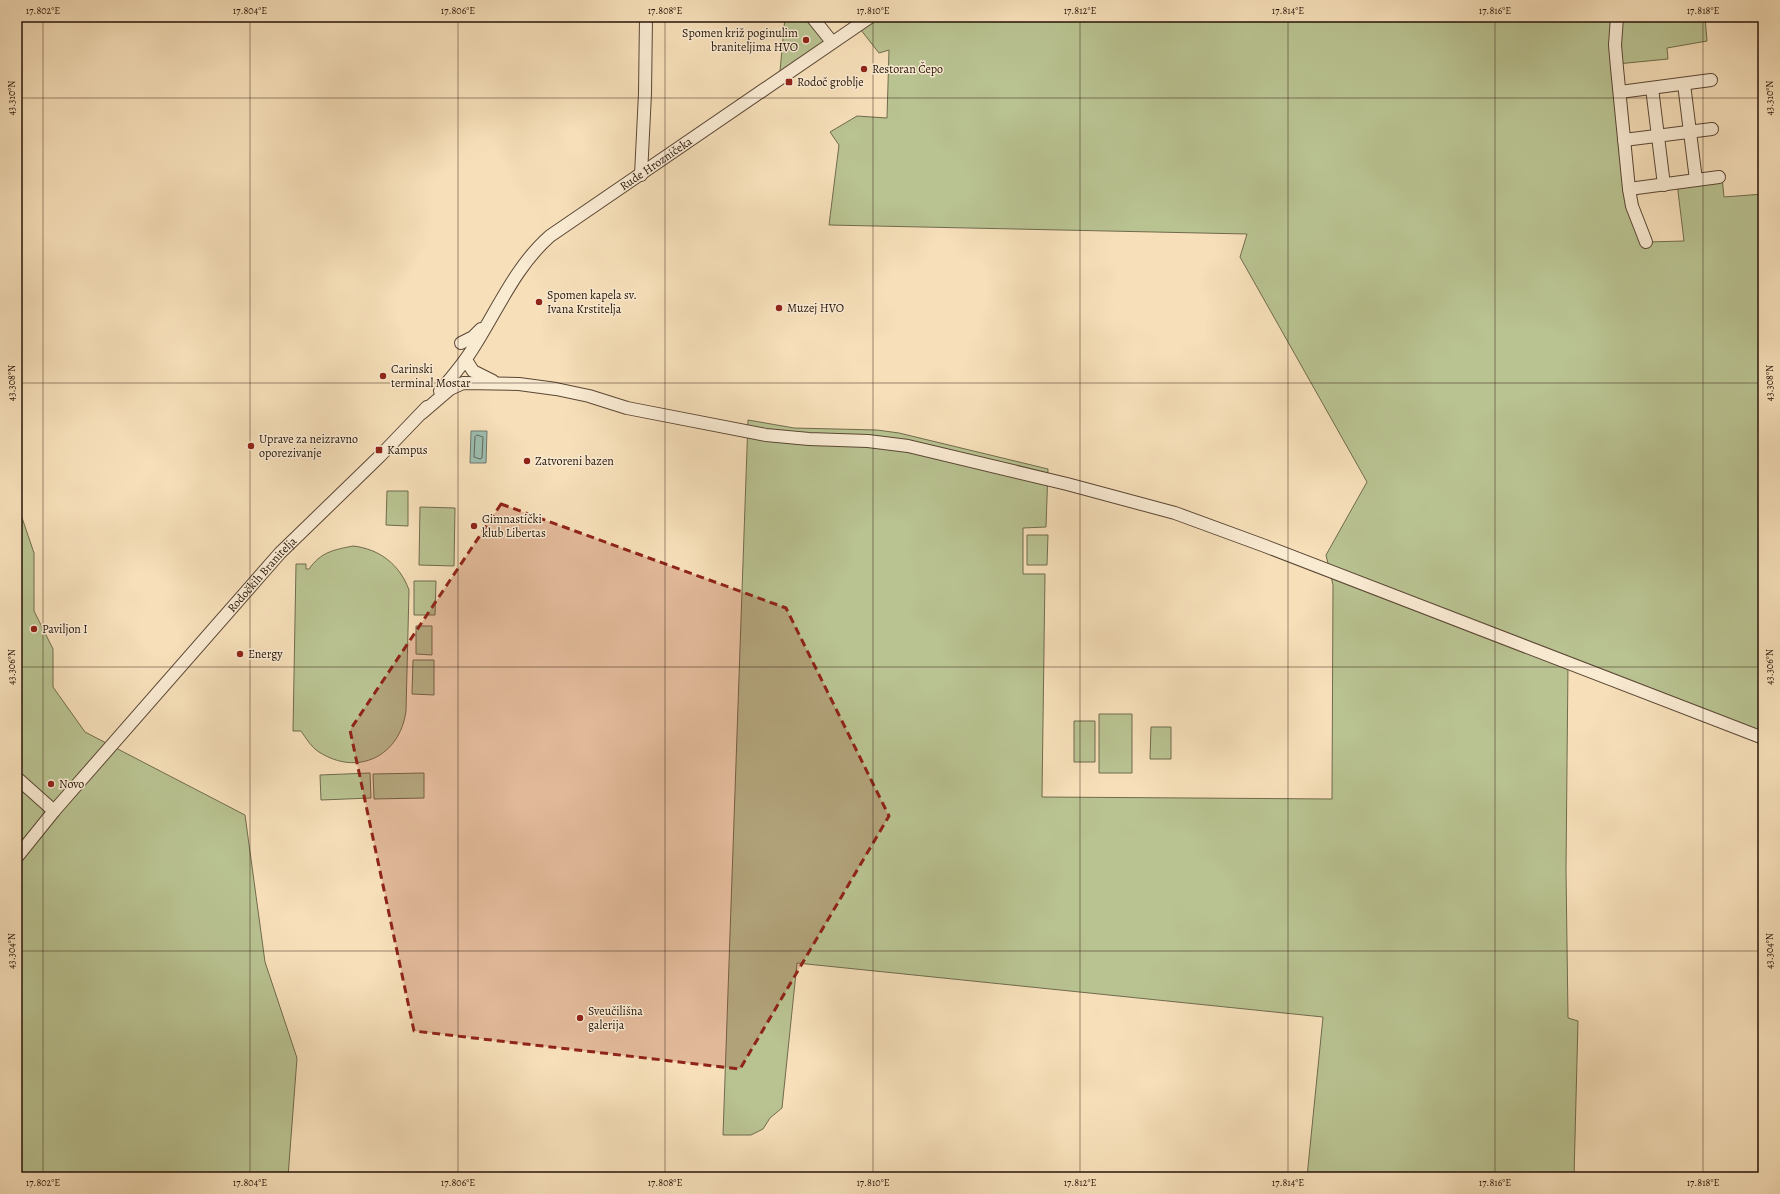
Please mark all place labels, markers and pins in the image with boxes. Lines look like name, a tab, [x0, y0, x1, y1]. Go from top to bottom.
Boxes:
place label: Spomen križ poginulim braniteljima HVO	[682, 25, 798, 55]
marker: Spomen križ poginulim braniteljima HVO	[801, 35, 811, 45]
place label: Restoran Čepo	[872, 61, 943, 77]
marker: Restoran Čepo	[859, 64, 869, 74]
place label: Rodoč groblje	[797, 74, 864, 90]
marker: Rodoč groblje	[784, 77, 794, 87]
place label: Spomen kapela sv. Ivana Krstitelja	[547, 287, 637, 317]
marker: Spomen kapela sv. Ivana Krstitelja	[534, 297, 544, 307]
place label: Muzej HVO	[787, 300, 844, 316]
marker: Muzej HVO	[774, 303, 784, 313]
place label: Carinski terminal Mostar	[391, 361, 471, 391]
marker: Carinski terminal Mostar	[378, 371, 388, 381]
place label: Uprave za neizravno oporezivanje	[259, 431, 358, 461]
marker: Uprave za neizravno oporezivanje	[246, 441, 256, 451]
place label: Kampus	[387, 442, 428, 458]
marker: Kampus	[374, 445, 384, 455]
place label: Zatvoreni bazen	[535, 453, 614, 469]
marker: Zatvoreni bazen	[522, 456, 532, 466]
place label: Gimnastički klub Libertas	[482, 511, 546, 541]
marker: Gimnastički klub Libertas	[469, 521, 479, 531]
place label: Paviljon I	[42, 621, 88, 637]
marker: Paviljon I	[29, 624, 39, 634]
place label: Energy	[248, 646, 283, 662]
marker: Energy	[235, 649, 245, 659]
place label: Novo	[59, 776, 84, 792]
marker: Novo	[46, 779, 56, 789]
place label: Sveučilišna galerija	[588, 1003, 643, 1033]
marker: Sveučilišna galerija	[575, 1013, 585, 1023]

